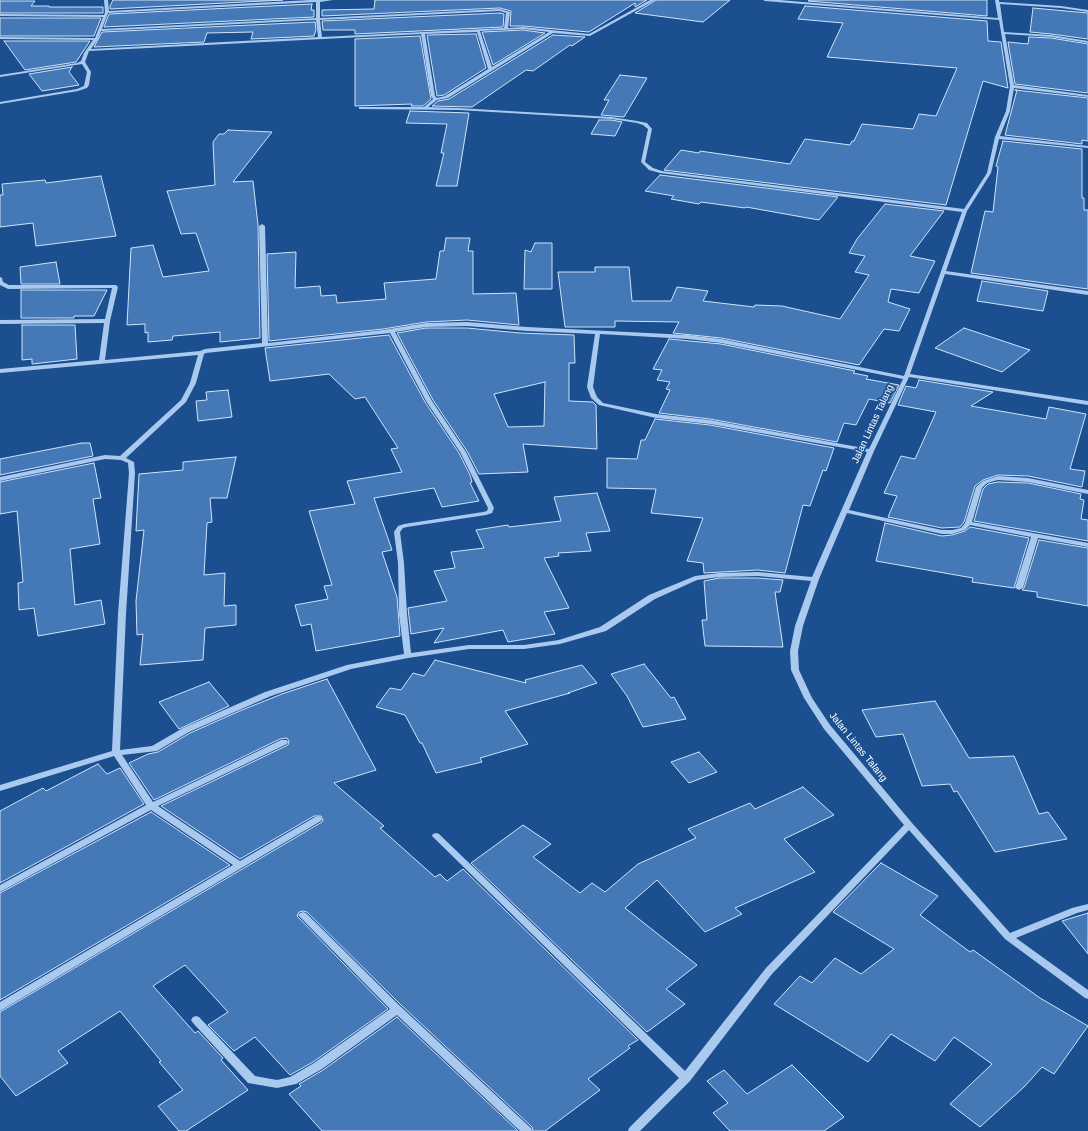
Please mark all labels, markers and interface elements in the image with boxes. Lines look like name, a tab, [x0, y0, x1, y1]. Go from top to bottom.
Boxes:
street label: Jalan Lintas Talang	[849, 383, 897, 465]
street label: Jalan Lintas Talang	[826, 710, 890, 784]

